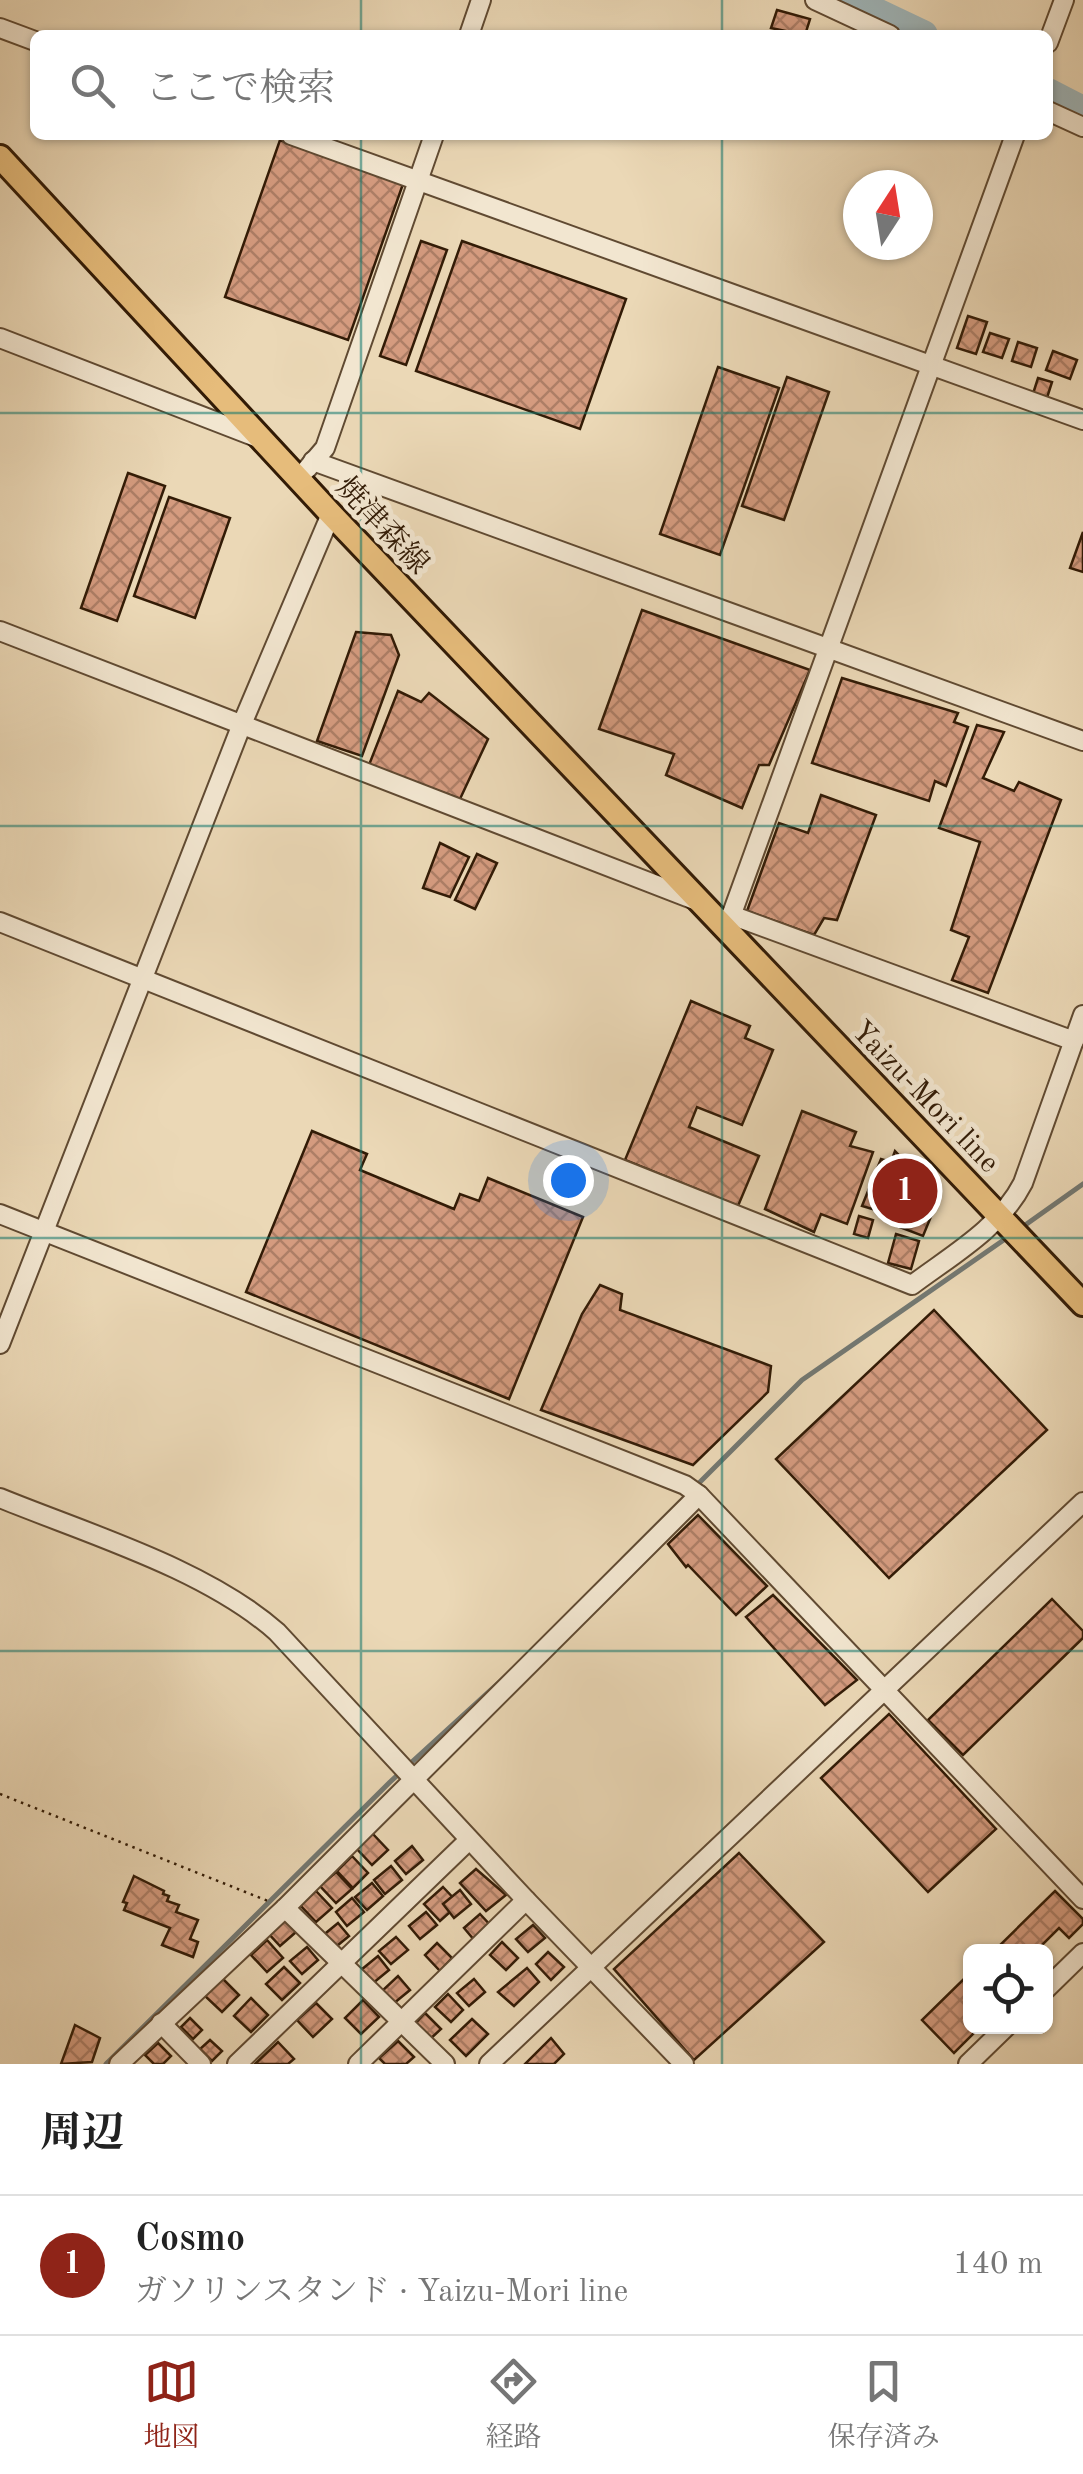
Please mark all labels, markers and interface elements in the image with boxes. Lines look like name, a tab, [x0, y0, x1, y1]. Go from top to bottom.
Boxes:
search box	[30, 30, 1053, 140]
icon: search	[65, 58, 120, 113]
text: ここで検索	[145, 71, 335, 109]
north arrow	[843, 170, 933, 260]
street label: 焼津森線	[330, 470, 436, 580]
street label: Yaizu-Mori line	[845, 1016, 1004, 1179]
pin: 1	[872, 1154, 938, 1228]
your location	[543, 1155, 594, 1206]
map controls	[963, 1944, 1053, 2034]
button: locate	[963, 1944, 1053, 2034]
text: 周辺	[40, 2114, 124, 2156]
text: Cosmo	[135, 2221, 245, 2259]
text: 1	[63, 2249, 82, 2281]
text: 140 m	[953, 2249, 1043, 2281]
text: ガソリンスタンド · Yaizu-Mori line	[135, 2277, 628, 2309]
tab: 地図	[143, 2354, 199, 2457]
tab: 経路	[485, 2354, 542, 2457]
tab: 保存済み	[828, 2354, 940, 2457]

